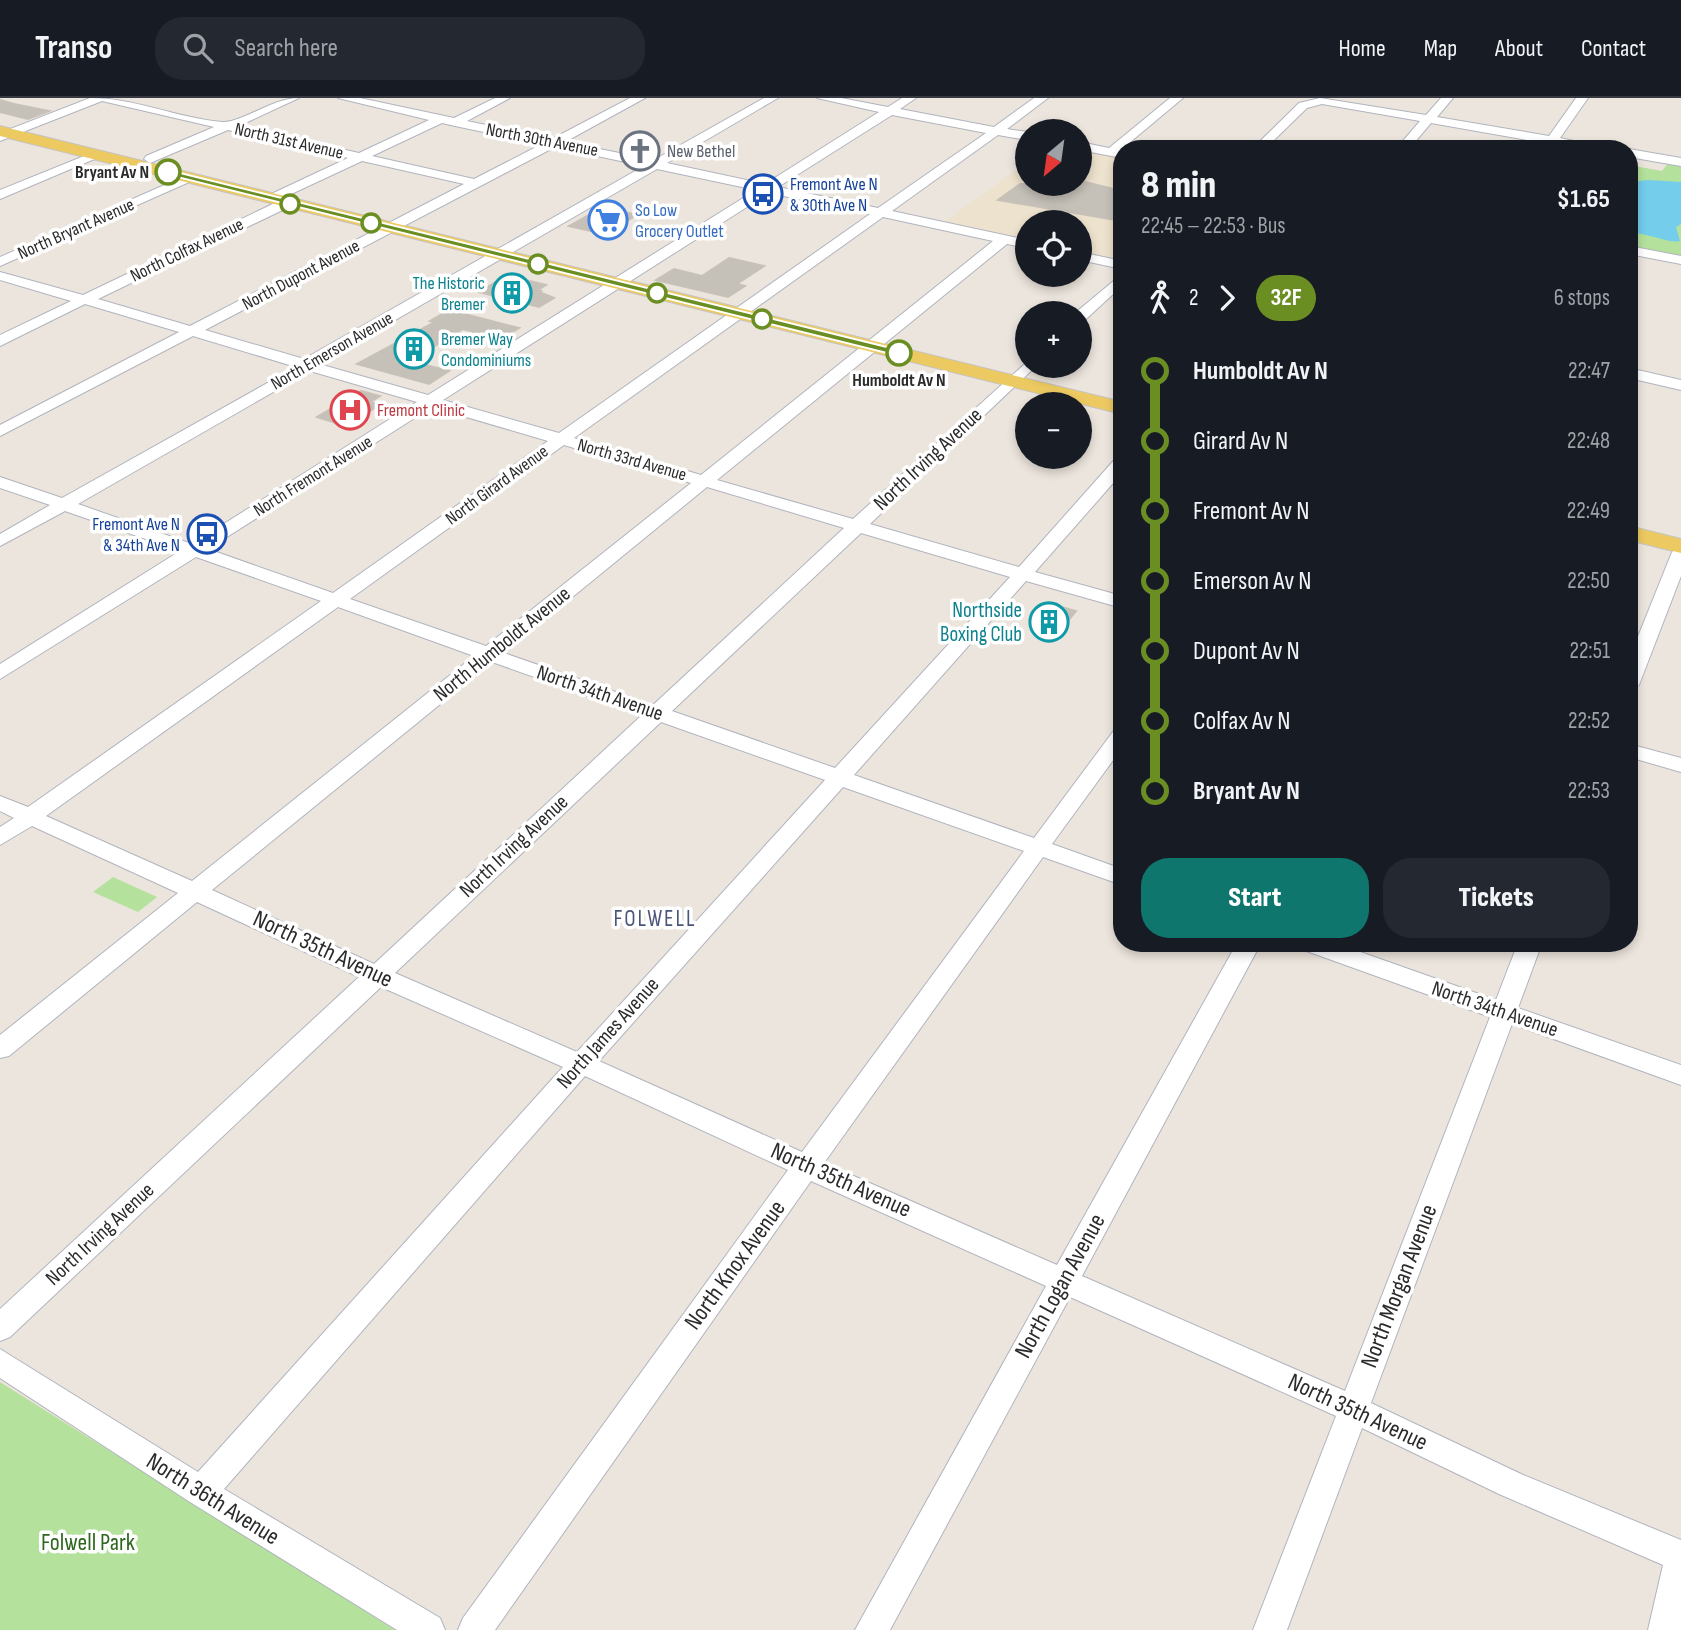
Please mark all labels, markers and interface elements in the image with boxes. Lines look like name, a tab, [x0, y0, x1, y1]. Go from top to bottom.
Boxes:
search box	[155, 17, 645, 80]
text: Transo	[35, 28, 113, 68]
icon: search	[179, 29, 217, 67]
text: Search here	[235, 33, 338, 64]
text: Home	[1338, 34, 1386, 63]
text: Map	[1424, 34, 1457, 63]
text: About	[1495, 34, 1543, 63]
text: Contact	[1581, 34, 1646, 63]
street label: North 31st Avenue	[233, 118, 345, 164]
street label: North 30th Avenue	[484, 119, 600, 161]
north arrow	[1015, 119, 1092, 196]
map controls	[1015, 119, 1092, 469]
church icon: New Bethel	[619, 130, 661, 172]
place label: New Bethel	[667, 141, 735, 162]
marker: Bryant Av N	[155, 159, 181, 185]
place label: Bryant Av N	[75, 162, 149, 183]
text: 8 min	[1141, 163, 1216, 208]
bus stop icon: Fremont Ave N & 30th Ave N	[742, 173, 784, 215]
place label: Fremont Ave N & 30th Ave N	[790, 174, 878, 216]
text: $1.65	[1557, 184, 1610, 215]
street label: North Bryant Avenue	[15, 194, 137, 264]
unlabelled marker	[280, 194, 300, 214]
supermarket icon: So Low Grocery Outlet	[587, 199, 629, 241]
place label: So Low Grocery Outlet	[635, 200, 724, 242]
button: locate	[1015, 210, 1092, 287]
text: 22:45 – 22:53 · Bus	[1141, 212, 1286, 240]
unlabelled marker	[361, 213, 381, 233]
street label: North Colfax Avenue	[127, 214, 247, 286]
street label: North Dupont Avenue	[239, 235, 363, 315]
unlabelled marker	[528, 254, 548, 274]
building icon: The Historic Bremer	[491, 272, 533, 314]
place label: The Historic Bremer	[413, 273, 485, 315]
icon: walk	[1141, 279, 1179, 317]
icon: forward	[1208, 279, 1246, 317]
unlabelled marker	[647, 283, 667, 303]
text: 32F	[1270, 283, 1302, 312]
text: 2	[1189, 284, 1198, 312]
text: 6 stops	[1554, 284, 1610, 312]
button: +	[1015, 301, 1092, 378]
street label: North Emerson Avenue	[267, 307, 397, 395]
unlabelled marker	[752, 309, 772, 329]
building icon: Bremer Way Condominiums	[393, 328, 435, 370]
place label: Bremer Way Condominiums	[441, 329, 531, 371]
marker: Humboldt Av N	[886, 340, 912, 366]
text: Humboldt Av N	[1193, 356, 1328, 387]
text: 22:47	[1568, 357, 1610, 385]
place label: Humboldt Av N	[852, 370, 946, 391]
hospital icon: Fremont Clinic	[329, 389, 371, 431]
button: −	[1015, 392, 1092, 469]
place label: Fremont Clinic	[377, 400, 465, 421]
street label: North Irving Avenue	[869, 402, 987, 516]
text: Girard Av N	[1193, 426, 1288, 457]
text: 22:48	[1567, 427, 1610, 455]
street label: North Fremont Avenue	[250, 431, 376, 521]
street label: North 33rd Avenue	[575, 434, 689, 486]
street label: North Girard Avenue	[442, 441, 552, 529]
text: Fremont Av N	[1193, 496, 1309, 527]
text: 22:49	[1567, 497, 1610, 525]
bus stop icon: Fremont Ave N & 34th Ave N	[186, 513, 228, 555]
place label: Fremont Ave N & 34th Ave N	[92, 514, 180, 556]
text: Emerson Av N	[1193, 566, 1312, 597]
text: 22:50	[1567, 567, 1610, 595]
street label: North Humboldt Avenue	[429, 581, 575, 707]
place label: Northside Boxing Club	[940, 598, 1022, 647]
building icon: Northside Boxing Club	[1028, 601, 1070, 643]
text: Dupont Av N	[1193, 636, 1300, 667]
text: 22:51	[1569, 637, 1610, 665]
street label: North 34th Avenue	[533, 660, 667, 726]
text: Colfax Av N	[1193, 706, 1290, 737]
text: 22:52	[1568, 707, 1610, 735]
text: Bryant Av N	[1193, 776, 1300, 807]
text: 22:53	[1568, 777, 1610, 805]
street label: North Irving Avenue	[455, 789, 573, 903]
button: Start	[1141, 858, 1369, 938]
button: Tickets	[1383, 858, 1610, 938]
street label: North 35th Avenue	[249, 904, 397, 994]
district label: FOLWELL	[613, 905, 697, 933]
street label: North James Avenue	[552, 972, 664, 1094]
street label: North 34th Avenue	[1428, 976, 1562, 1042]
street label: North 35th Avenue	[766, 1136, 916, 1224]
street label: North Irving Avenue	[41, 1177, 159, 1291]
street label: North Knox Avenue	[678, 1195, 792, 1335]
street label: North Morgan Avenue	[1355, 1200, 1443, 1372]
street label: North Logan Avenue	[1008, 1209, 1112, 1363]
street label: North 35th Avenue	[1284, 1367, 1432, 1457]
street label: North 36th Avenue	[141, 1447, 285, 1551]
park label: Folwell Park	[41, 1528, 135, 1557]

